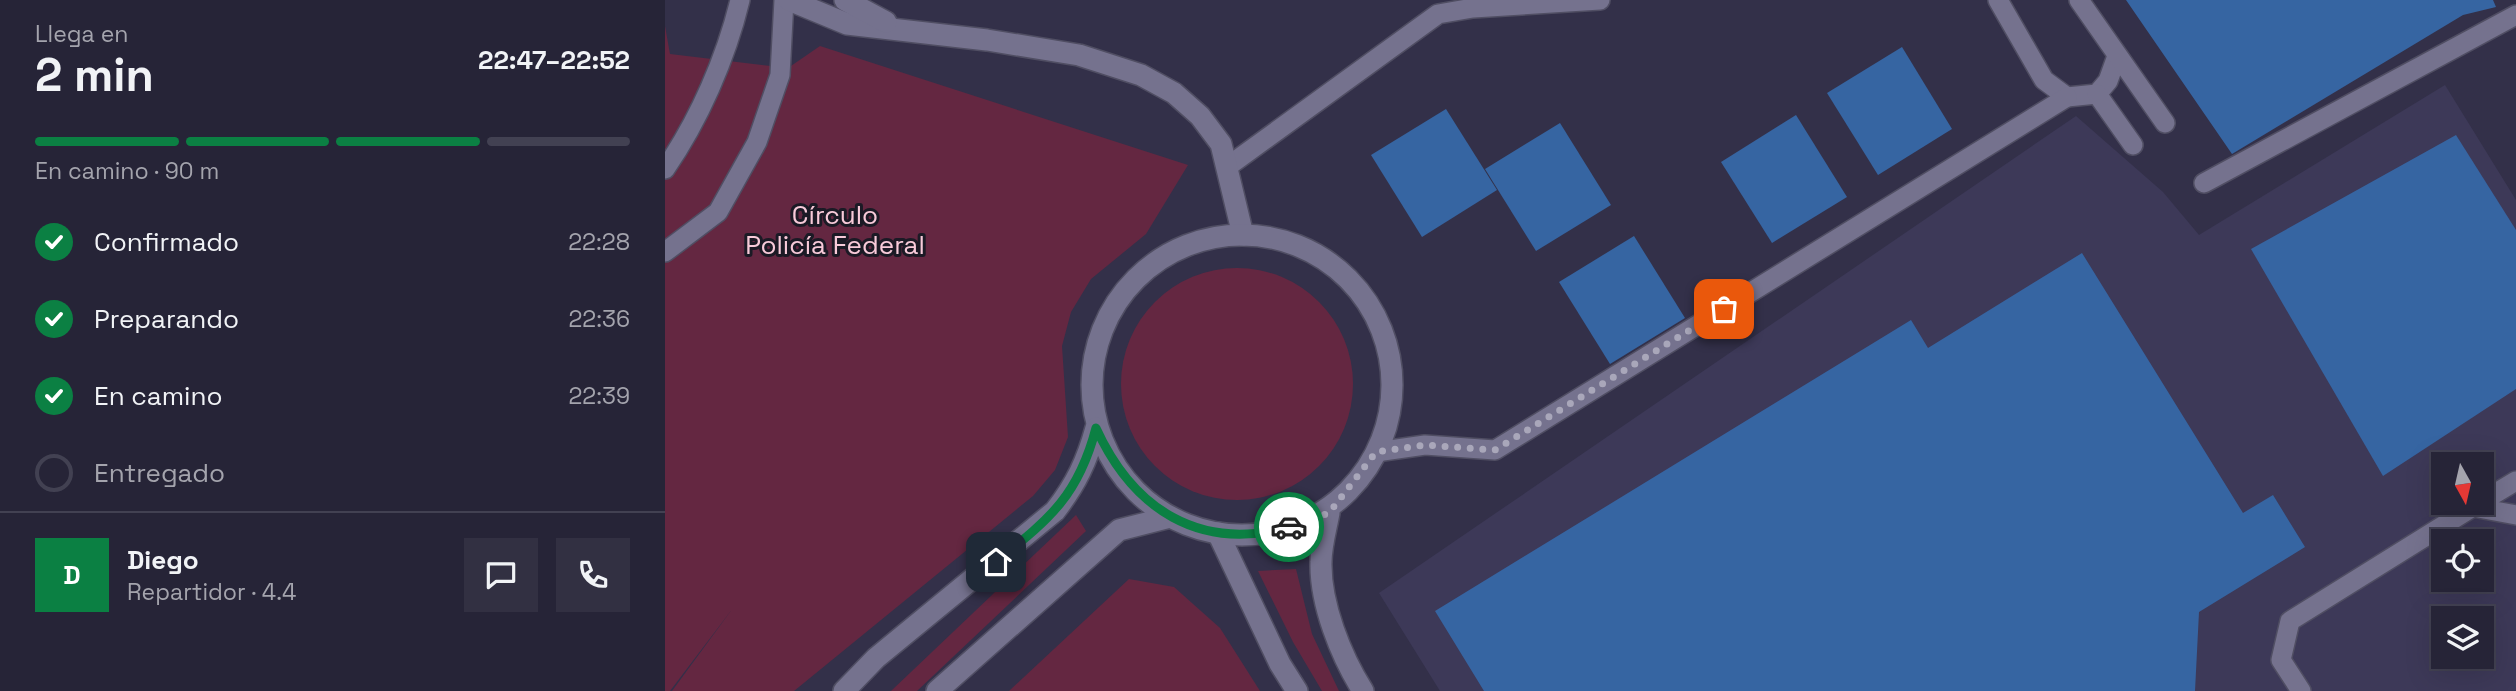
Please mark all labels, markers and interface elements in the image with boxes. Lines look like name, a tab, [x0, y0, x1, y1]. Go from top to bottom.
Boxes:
text: Llega en	[35, 19, 128, 49]
text: 22:47–22:52	[478, 43, 630, 77]
text: 2 min	[35, 46, 154, 104]
text: En camino · 90 m	[35, 156, 219, 186]
park label: Círculo Policía Federal	[745, 198, 925, 262]
icon: check	[35, 223, 73, 261]
text: Confirmado	[94, 225, 239, 259]
text: 22:28	[568, 227, 630, 257]
pin	[1694, 279, 1754, 339]
icon: bag	[1705, 290, 1743, 328]
icon: check	[35, 300, 73, 338]
text: Preparando	[94, 302, 239, 336]
text: 22:36	[568, 304, 630, 334]
icon: check	[35, 377, 73, 415]
text: En camino	[94, 379, 223, 413]
text: 22:39	[568, 381, 630, 411]
north arrow	[2431, 452, 2494, 514]
map controls	[2431, 452, 2494, 669]
text: Entregado	[94, 456, 225, 490]
courier	[1254, 492, 1324, 562]
icon: car	[1270, 508, 1308, 546]
button: locate	[2431, 529, 2494, 592]
pin	[966, 532, 1026, 592]
button: chat	[464, 538, 538, 612]
button: phone	[556, 538, 630, 612]
text: Diego	[127, 543, 199, 577]
icon: home	[977, 543, 1015, 581]
text: D	[63, 558, 81, 592]
text: Repartidor · 4.4	[127, 577, 296, 607]
button: layers	[2431, 606, 2494, 669]

